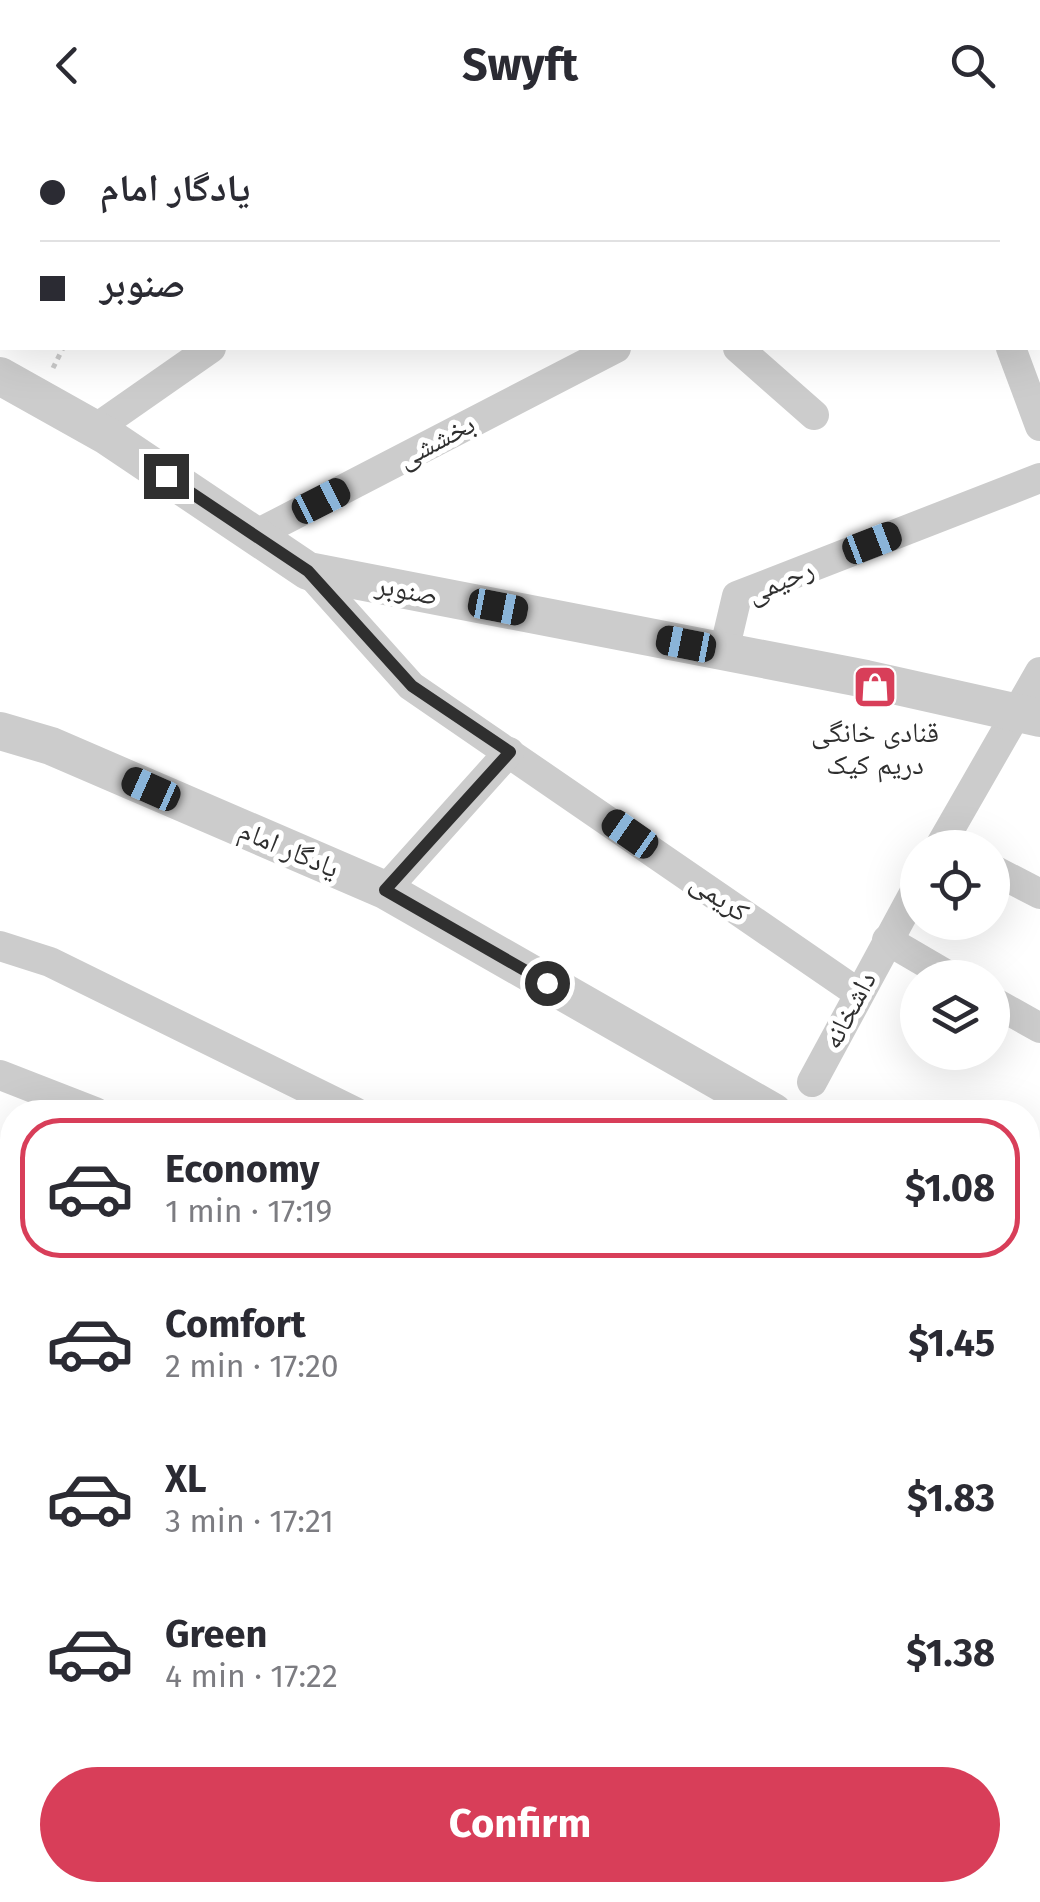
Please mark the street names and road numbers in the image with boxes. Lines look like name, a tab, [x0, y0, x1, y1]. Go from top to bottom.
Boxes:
street label: بخششی	[392, 407, 481, 476]
street label: رحیمی	[742, 552, 819, 611]
street label: صنوبر	[372, 568, 441, 612]
street label: یادگار امام	[233, 813, 344, 887]
street label: کریمی	[684, 865, 756, 930]
street label: داشخانه	[815, 966, 883, 1054]

